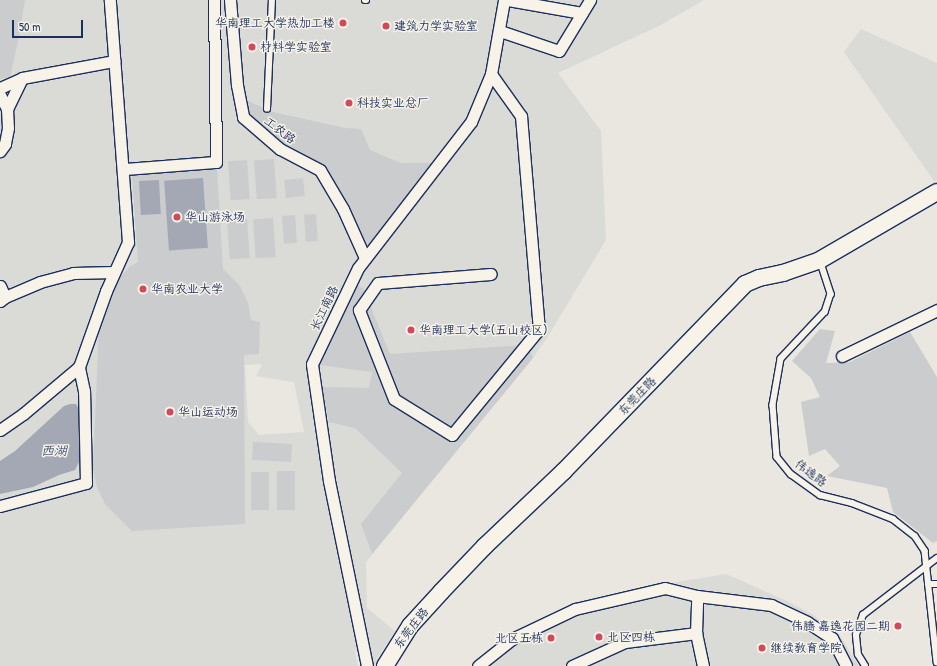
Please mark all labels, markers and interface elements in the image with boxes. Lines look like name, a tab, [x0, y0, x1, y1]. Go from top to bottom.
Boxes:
scale bar	[14, 12, 85, 38]
place label: 华南理工大学热加工楼	[215, 16, 335, 30]
text: 50 m	[19, 18, 40, 35]
marker: 华南理工大学热加工楼	[338, 18, 348, 28]
place label: 建筑力学实验室	[394, 19, 478, 33]
marker: 建筑力学实验室	[381, 21, 391, 31]
place label: 材料学实验室	[260, 40, 332, 54]
marker: 材料学实验室	[247, 42, 257, 52]
place label: 科技实业总厂	[357, 96, 429, 110]
marker: 科技实业总厂	[344, 98, 354, 108]
street label: 工农路	[261, 113, 299, 147]
place label: 华山游泳场	[185, 210, 245, 224]
marker: 华山游泳场	[172, 212, 182, 222]
place label: 华南农业大学	[151, 282, 223, 296]
street label: 长江南路	[307, 283, 341, 333]
marker: 华南农业大学	[138, 284, 148, 294]
place label: 华南理工大学(五山校区)	[419, 323, 547, 337]
marker: 华南理工大学(五山校区)	[406, 325, 416, 335]
street label: 东莞庄路	[615, 374, 659, 418]
place label: 华山运动场	[178, 405, 238, 419]
marker: 华山运动场	[165, 407, 175, 417]
water label: 西湖	[41, 442, 67, 458]
street label: 伟逸路	[792, 456, 830, 490]
street label: 东莞庄路	[391, 605, 431, 651]
place label: 伟腾 嘉逸花园二期	[791, 619, 890, 633]
marker: 伟腾 嘉逸花园二期	[893, 621, 903, 631]
place label: 北区四栋	[607, 630, 655, 644]
place label: 北区五栋	[495, 631, 543, 645]
marker: 北区四栋	[594, 632, 604, 642]
marker: 北区五栋	[546, 633, 556, 643]
place label: 继续教育学院	[770, 641, 842, 655]
marker: 继续教育学院	[757, 643, 767, 653]

